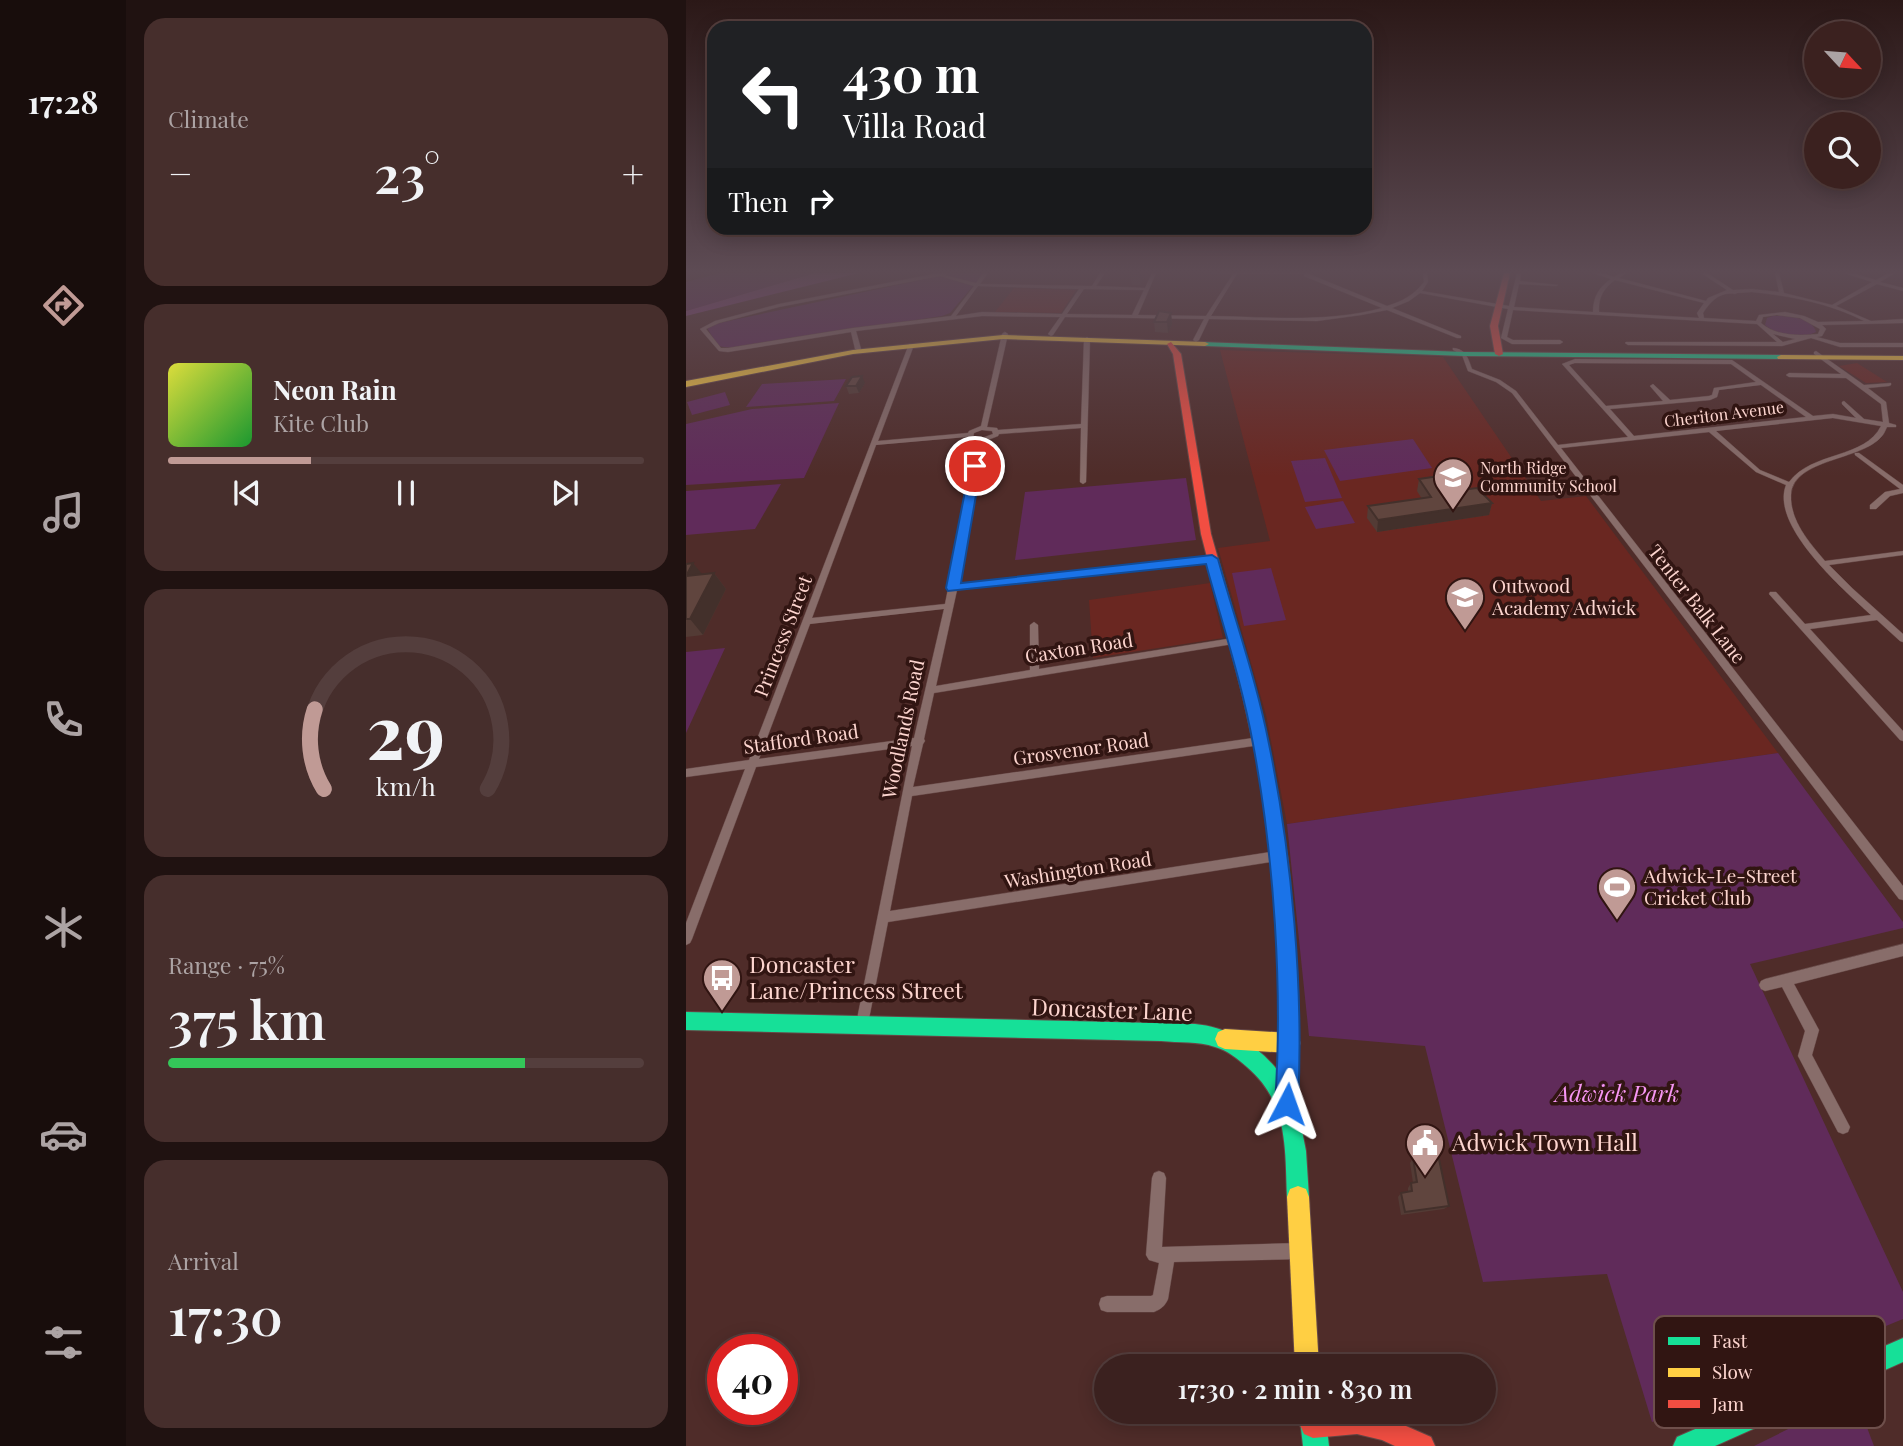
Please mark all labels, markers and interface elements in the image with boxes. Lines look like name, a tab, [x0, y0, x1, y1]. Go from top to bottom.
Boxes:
north arrow	[1804, 21, 1881, 98]
map controls	[1804, 21, 1881, 189]
text: 430 m	[843, 40, 979, 105]
icon: left	[728, 49, 819, 140]
text: 17:28	[28, 79, 98, 122]
text: Climate	[168, 103, 249, 134]
text: Villa Road	[843, 103, 986, 146]
button: search	[1804, 112, 1881, 189]
text: 23°	[374, 138, 440, 207]
text: −	[168, 147, 193, 198]
text: +	[622, 147, 644, 198]
icon: right	[802, 182, 840, 220]
text: Then	[728, 184, 788, 219]
icon: directions	[39, 281, 88, 330]
text: Neon Rain	[273, 372, 397, 407]
street label: Cheriton Avenue	[1663, 396, 1785, 431]
text: Kite Club	[273, 407, 369, 438]
pin	[945, 436, 1005, 496]
icon: arrive	[956, 447, 994, 485]
school or university icon: North Ridge Community School	[1432, 456, 1474, 511]
place label: North Ridge Community School	[1480, 457, 1617, 496]
icon: previous	[228, 474, 266, 512]
icon: pause	[387, 474, 425, 512]
icon: next	[546, 474, 584, 512]
icon: music	[39, 488, 88, 537]
street label: Tenter Balk Lane	[1643, 539, 1752, 668]
street label: Princess Street	[747, 571, 817, 700]
place label: Outwood Academy Adwick	[1491, 572, 1637, 620]
school or university icon: Outwood Academy Adwick	[1444, 576, 1486, 631]
street label: Caxton Road	[1023, 626, 1135, 668]
street label: Woodlands Road	[874, 657, 929, 802]
text: 29	[367, 680, 445, 777]
icon: phone	[39, 695, 88, 744]
street label: Stafford Road	[742, 717, 860, 759]
street label: Grosvenor Road	[1011, 726, 1150, 770]
text: km/h	[376, 769, 436, 802]
street label: Washington Road	[1001, 845, 1153, 894]
place label: Adwick-Le-Street Cricket Club	[1643, 862, 1797, 910]
sports icon: Adwick-Le-Street Cricket Club	[1596, 866, 1638, 921]
icon: climate	[39, 903, 88, 952]
place label: Doncaster Lane/Princess Street	[749, 948, 964, 1005]
text: Range · 75%	[168, 949, 285, 980]
bus stop icon: Doncaster Lane/Princess Street	[701, 957, 743, 1012]
text: 375 km	[168, 984, 326, 1053]
street label: Doncaster Lane	[1031, 990, 1193, 1027]
position arrow	[1250, 1067, 1324, 1141]
park label: Adwick Park	[1553, 1077, 1679, 1108]
icon: car	[39, 1110, 88, 1159]
public building icon: Adwick Town Hall	[1404, 1122, 1446, 1177]
place label: Adwick Town Hall	[1451, 1126, 1638, 1157]
text: Arrival	[168, 1245, 239, 1276]
text: 17:30	[168, 1280, 283, 1349]
legend	[1654, 1316, 1885, 1428]
icon: filters	[39, 1318, 88, 1367]
text: Fast	[1712, 1327, 1748, 1353]
speed limit sign: 40	[707, 1334, 798, 1425]
text: Slow	[1712, 1358, 1753, 1384]
text: 17:30 · 2 min · 830 m	[1177, 1371, 1413, 1406]
text: Jam	[1711, 1390, 1744, 1416]

